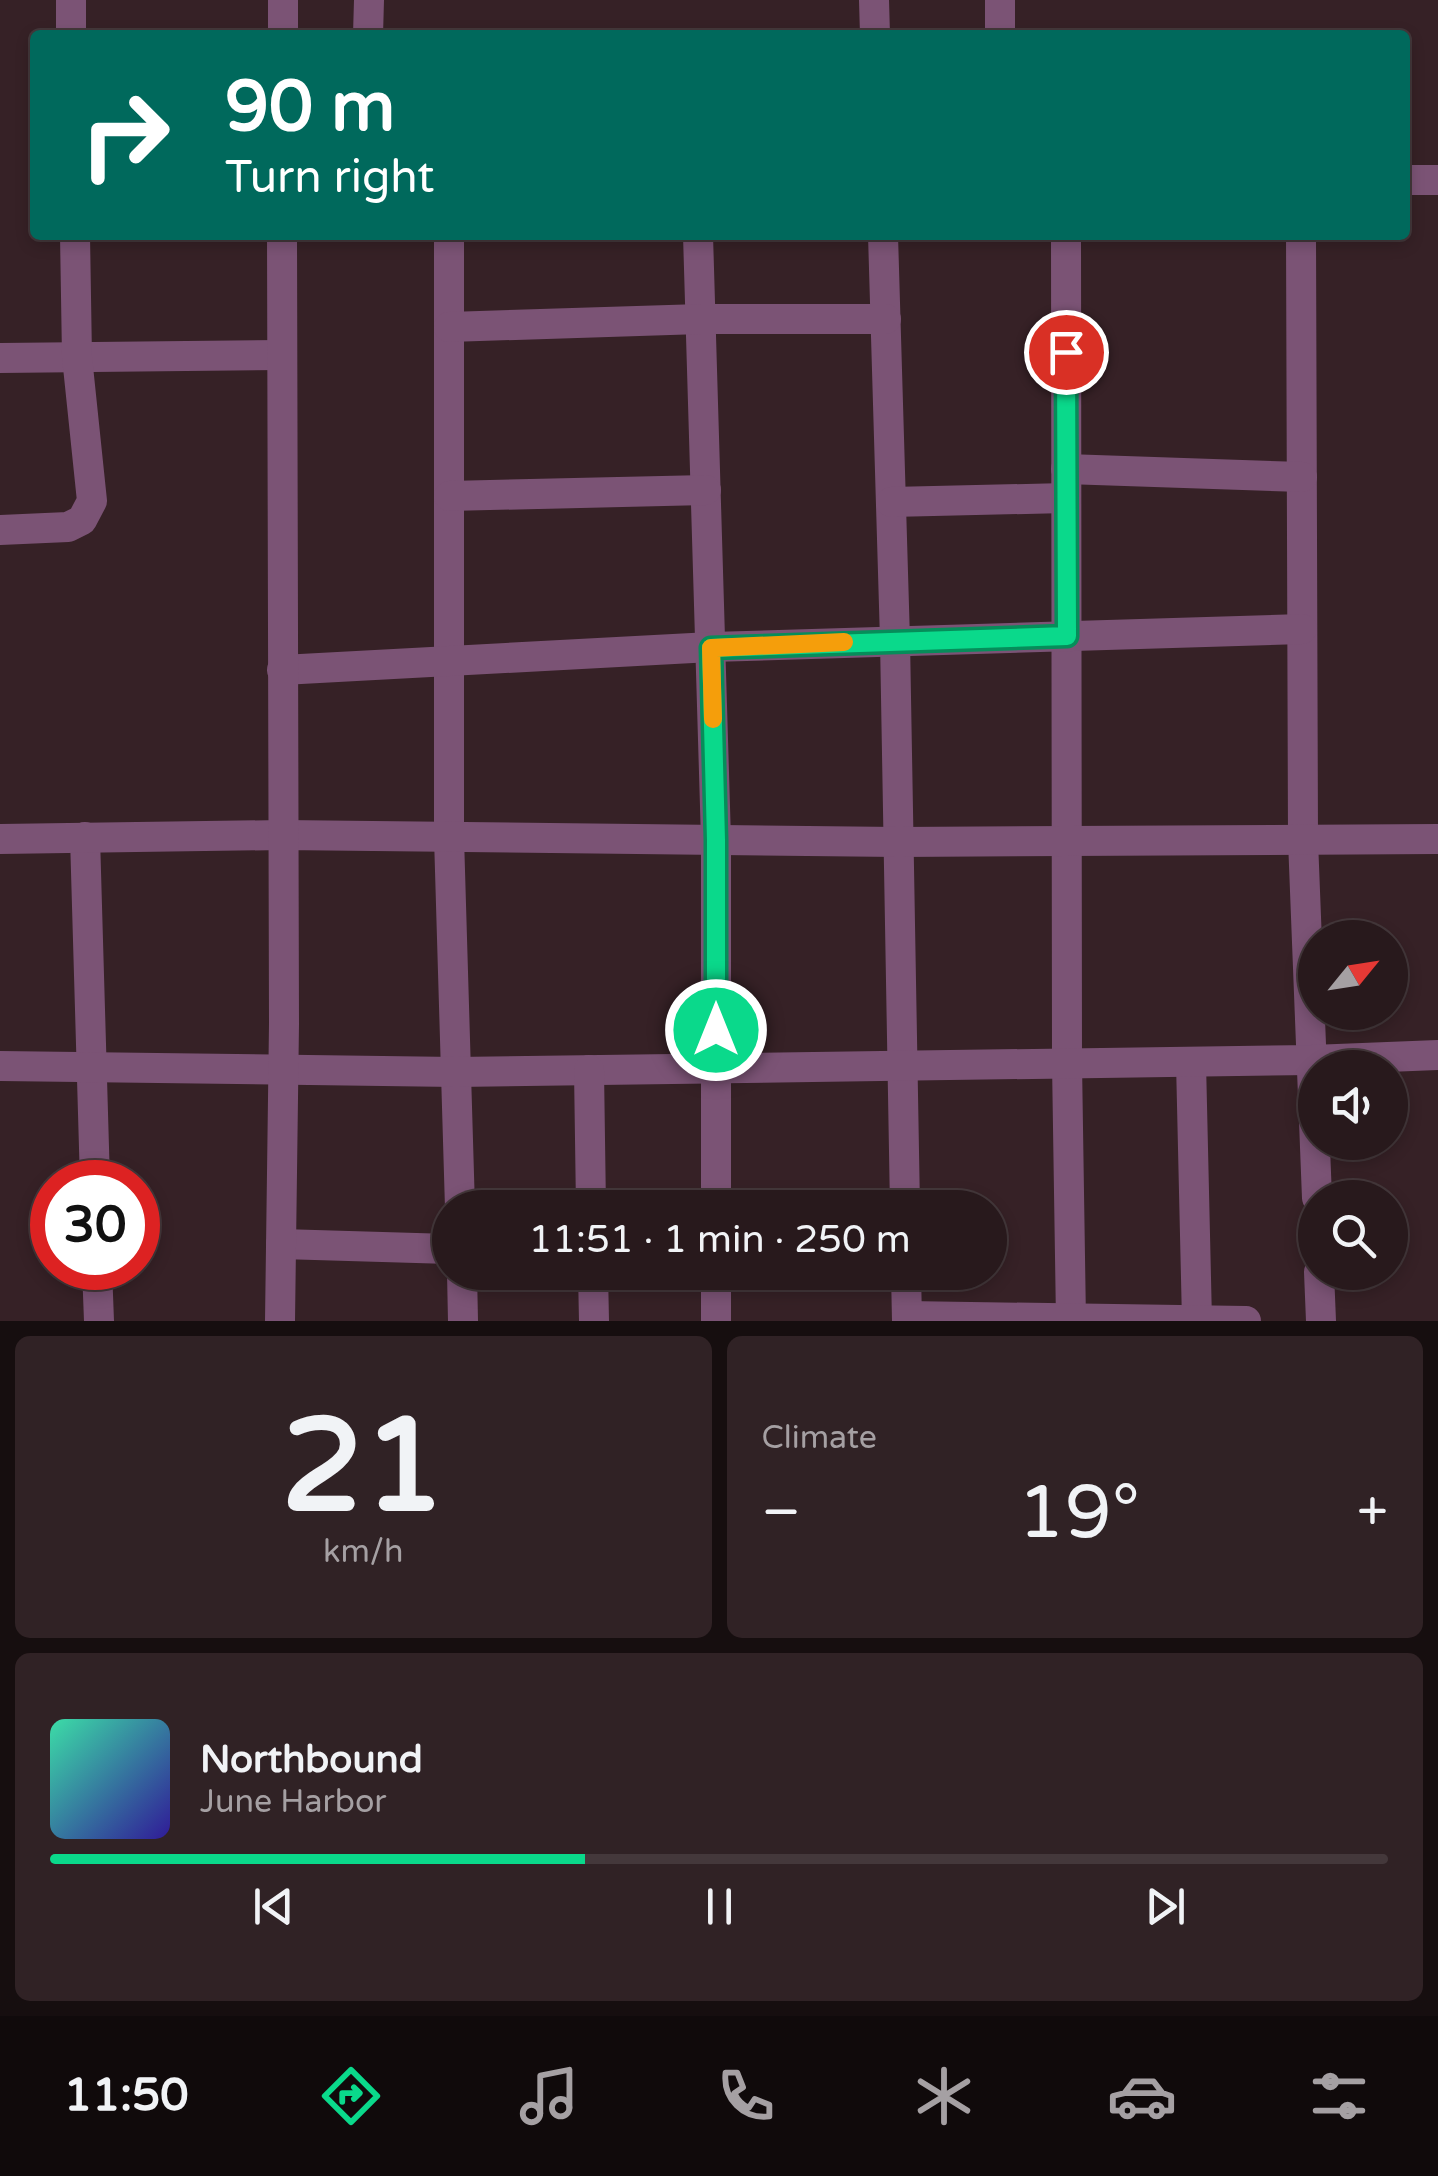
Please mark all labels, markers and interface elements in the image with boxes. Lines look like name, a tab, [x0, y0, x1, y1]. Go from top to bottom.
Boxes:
text: 90 m	[225, 66, 395, 150]
icon: right	[60, 70, 190, 200]
text: Turn right	[225, 151, 434, 205]
pin	[1024, 310, 1109, 395]
icon: arrive	[1039, 325, 1094, 380]
north arrow	[1298, 920, 1408, 1030]
map controls	[1298, 920, 1408, 1290]
position arrow	[664, 978, 768, 1082]
button: sound	[1298, 1050, 1408, 1160]
speed limit sign: 30	[30, 1160, 160, 1290]
button: search	[1298, 1180, 1408, 1290]
text: 11:51 · 1 min · 250 m	[528, 1217, 911, 1263]
text: 21	[282, 1390, 445, 1546]
text: Climate	[762, 1419, 877, 1457]
text: 19°	[1018, 1468, 1140, 1558]
text: −	[762, 1480, 801, 1546]
text: +	[1357, 1480, 1388, 1546]
text: km/h	[323, 1533, 403, 1571]
text: Northbound	[200, 1737, 423, 1783]
text: June Harbor	[200, 1783, 387, 1821]
icon: previous	[246, 1879, 301, 1934]
icon: pause	[692, 1879, 747, 1934]
icon: next	[1138, 1879, 1193, 1934]
icon: directions	[316, 2061, 386, 2131]
icon: music	[514, 2061, 584, 2131]
icon: phone	[711, 2061, 781, 2131]
icon: climate	[909, 2061, 979, 2131]
icon: car	[1107, 2061, 1177, 2131]
icon: filters	[1304, 2061, 1374, 2131]
text: 11:50	[64, 2069, 189, 2123]

